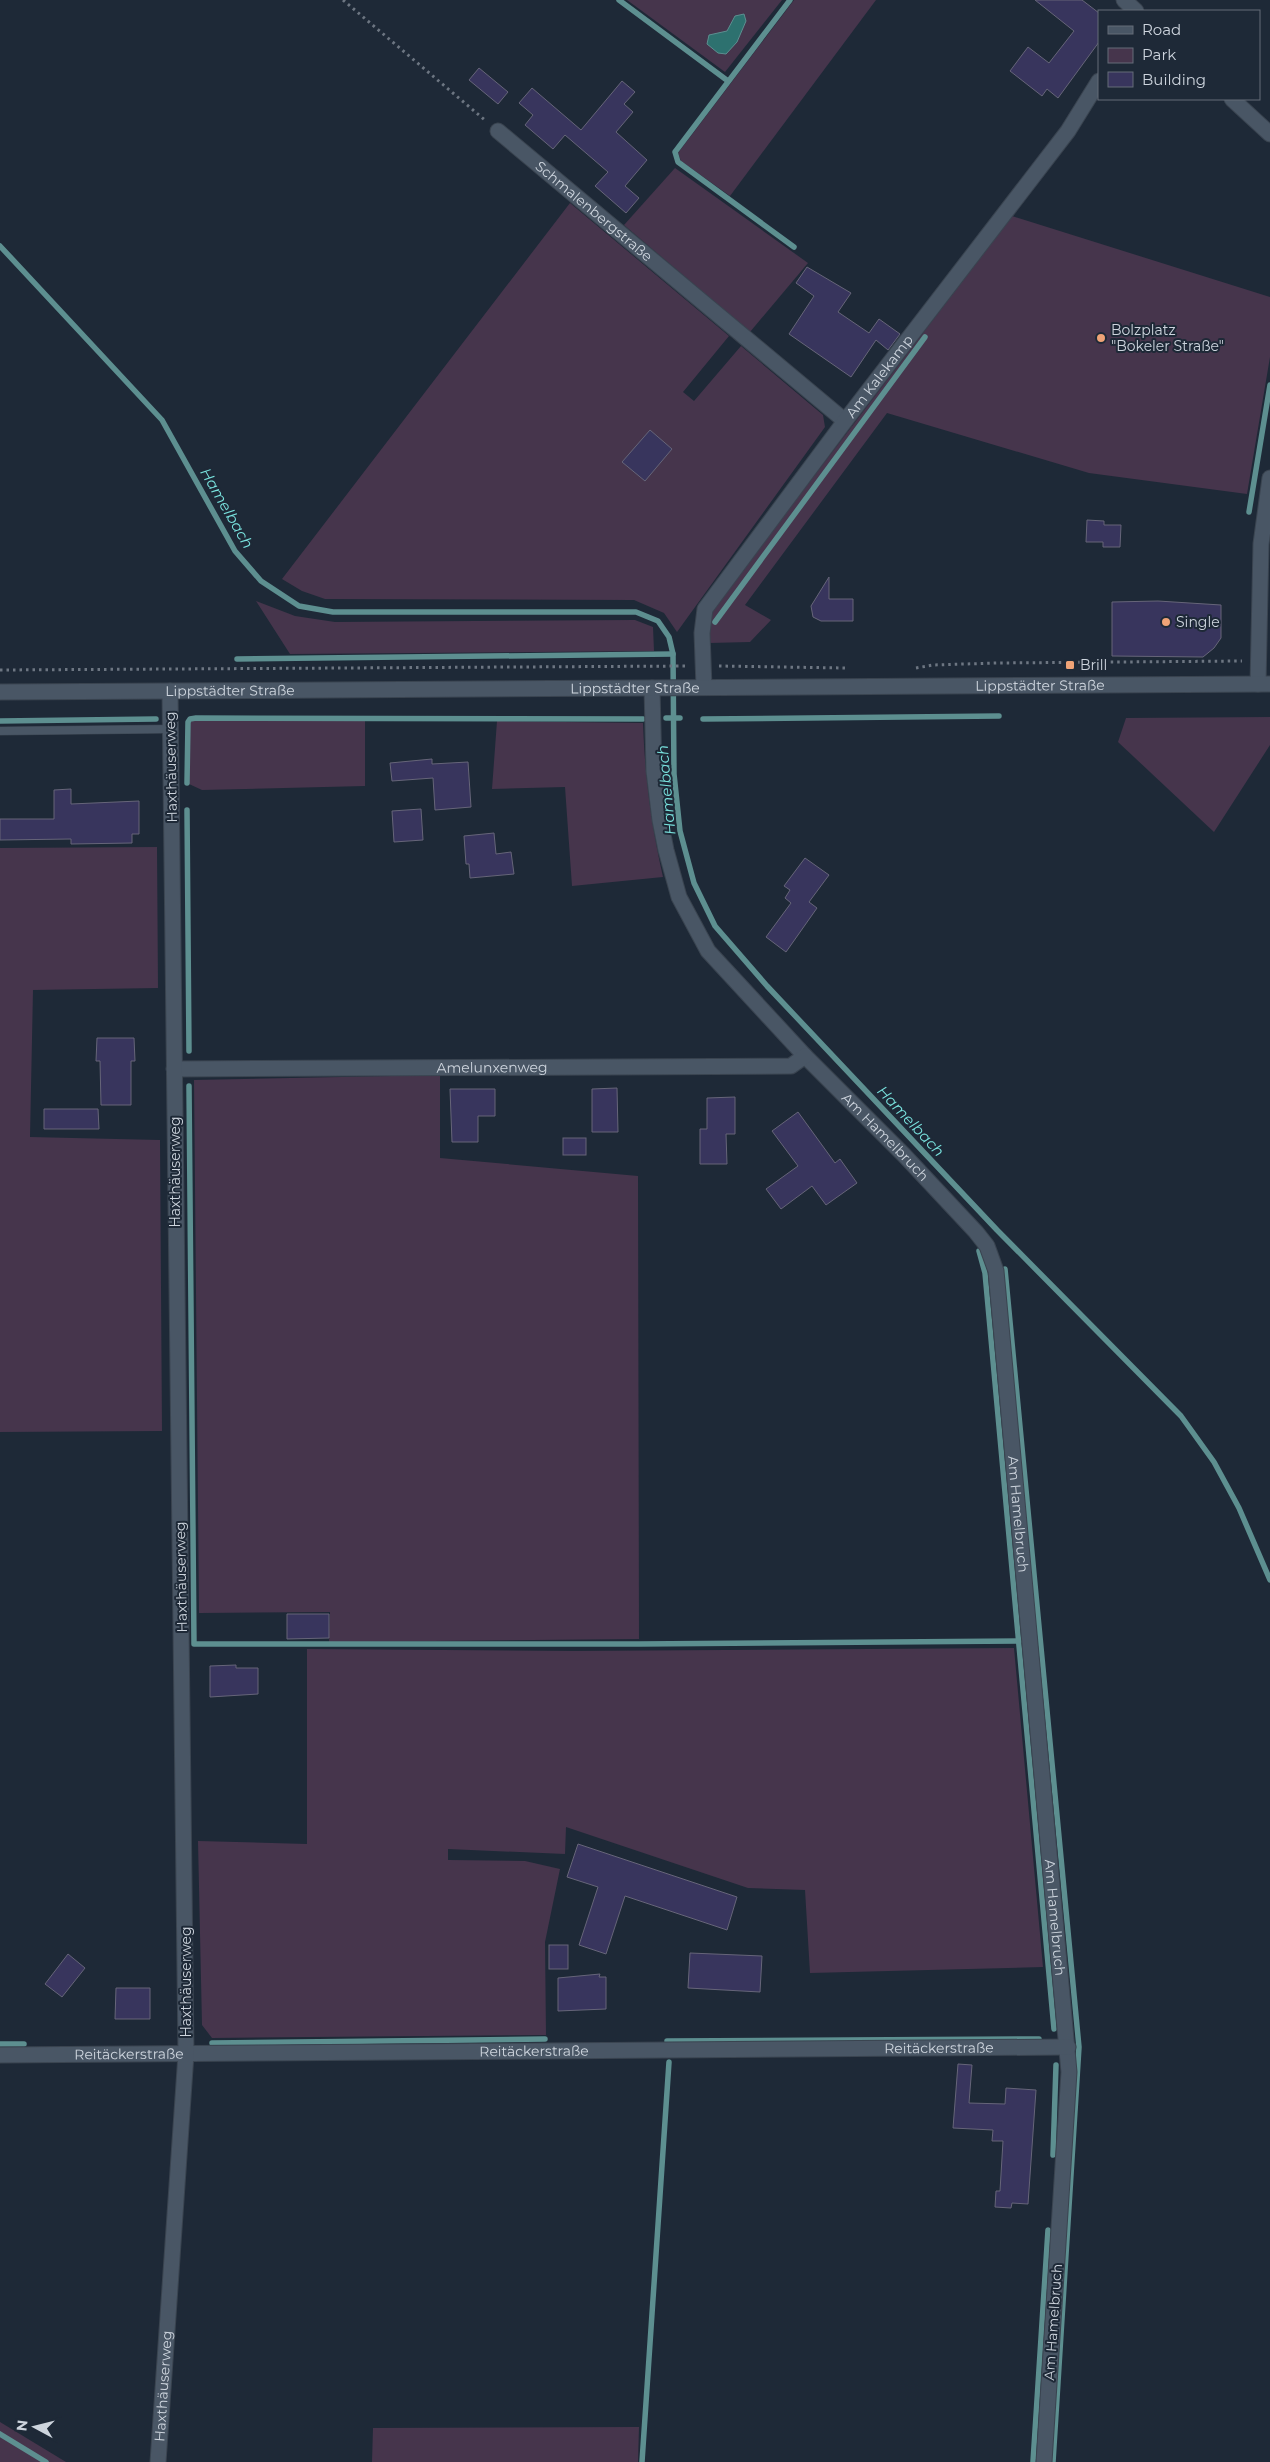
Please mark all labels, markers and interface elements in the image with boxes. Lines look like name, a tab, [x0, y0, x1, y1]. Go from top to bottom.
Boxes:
legend	[1098, 10, 1260, 100]
text: Road	[1142, 20, 1181, 39]
text: Park	[1142, 45, 1176, 64]
text: Building	[1142, 70, 1206, 89]
street label: Schmalenbergstraße	[532, 157, 656, 265]
place label: Bolzplatz "Bokeler Straße"	[1111, 321, 1224, 355]
street label: Am Kalekamp	[842, 331, 917, 421]
marker: Bolzplatz "Bokeler Straße"	[1095, 332, 1107, 344]
water label: Hamelbach	[196, 464, 258, 552]
place label: Single	[1176, 613, 1220, 631]
marker: Single	[1160, 616, 1172, 628]
place label: Brill	[1080, 656, 1107, 674]
marker: Brill	[1064, 659, 1076, 671]
street label: Lippstädter Straße	[975, 676, 1105, 695]
street label: Lippstädter Straße	[570, 679, 700, 697]
street label: Lippstädter Straße	[165, 681, 295, 700]
street label: Haxthäuserweg	[161, 711, 181, 823]
water label: Hamelbach	[653, 744, 679, 836]
street label: Amelunxenweg	[436, 1058, 548, 1077]
water label: Hamelbach	[873, 1082, 949, 1160]
street label: Am Hamelbruch	[838, 1089, 933, 1185]
street label: Haxthäuserweg	[166, 1116, 184, 1228]
street label: Am Hamelbruch	[1004, 1455, 1032, 1573]
street label: Haxthäuserweg	[171, 1521, 191, 1633]
street label: Am Hamelbruch	[1041, 1858, 1069, 1977]
street label: Haxthäuserweg	[177, 1926, 195, 2038]
street label: Reitäckerstraße	[884, 2039, 994, 2057]
street label: Reitäckerstraße	[479, 2042, 589, 2060]
street label: Reitäckerstraße	[74, 2045, 184, 2063]
street label: Am Hamelbruch	[1040, 2263, 1066, 2381]
street label: Haxthäuserweg	[150, 2330, 176, 2442]
north arrow	[10, 2402, 60, 2452]
text: N	[12, 2419, 32, 2432]

